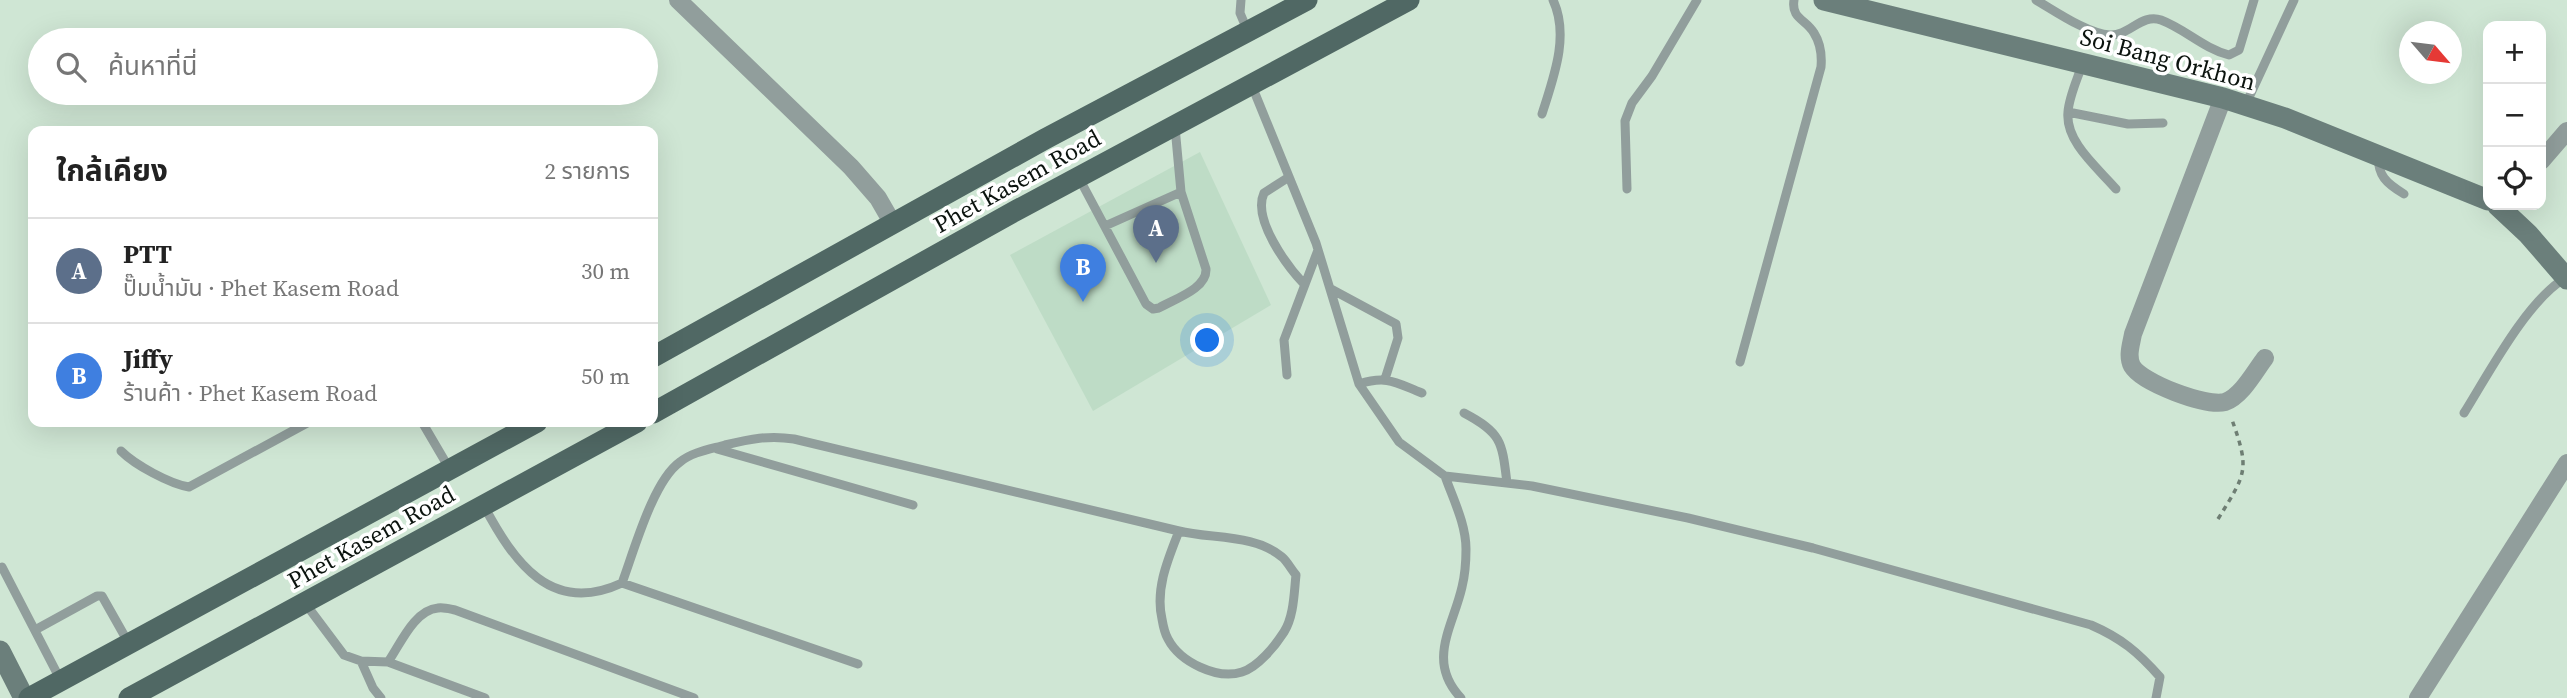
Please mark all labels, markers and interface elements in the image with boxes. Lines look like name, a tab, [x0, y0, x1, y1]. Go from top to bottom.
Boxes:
street label: Soi Bang Orkhon	[2077, 20, 2259, 98]
north arrow	[2399, 21, 2462, 84]
map controls	[2483, 21, 2546, 210]
button: +	[2483, 21, 2546, 84]
search box	[28, 28, 658, 105]
icon: search	[52, 48, 90, 86]
text: ค้นหาที่นี่	[108, 48, 198, 84]
button: −	[2483, 84, 2546, 147]
street label: Phet Kasem Road	[927, 121, 1107, 241]
button: locate	[2483, 147, 2546, 210]
text: ใกล้เคียง	[56, 150, 168, 191]
text: 2 รายการ	[545, 155, 630, 187]
pin: A	[1133, 205, 1179, 263]
text: PTT	[123, 236, 172, 272]
pin: B	[1060, 244, 1106, 302]
text: A	[71, 255, 87, 287]
text: 30 m	[581, 255, 630, 287]
text: ปั๊มน้ำมัน · Phet Kasem Road	[123, 272, 399, 304]
your location	[1190, 323, 1224, 357]
text: Jiffy	[123, 341, 173, 377]
text: B	[72, 360, 86, 392]
text: 50 m	[581, 360, 630, 392]
text: ร้านค้า · Phet Kasem Road	[123, 377, 377, 409]
street label: Phet Kasem Road	[281, 477, 461, 597]

